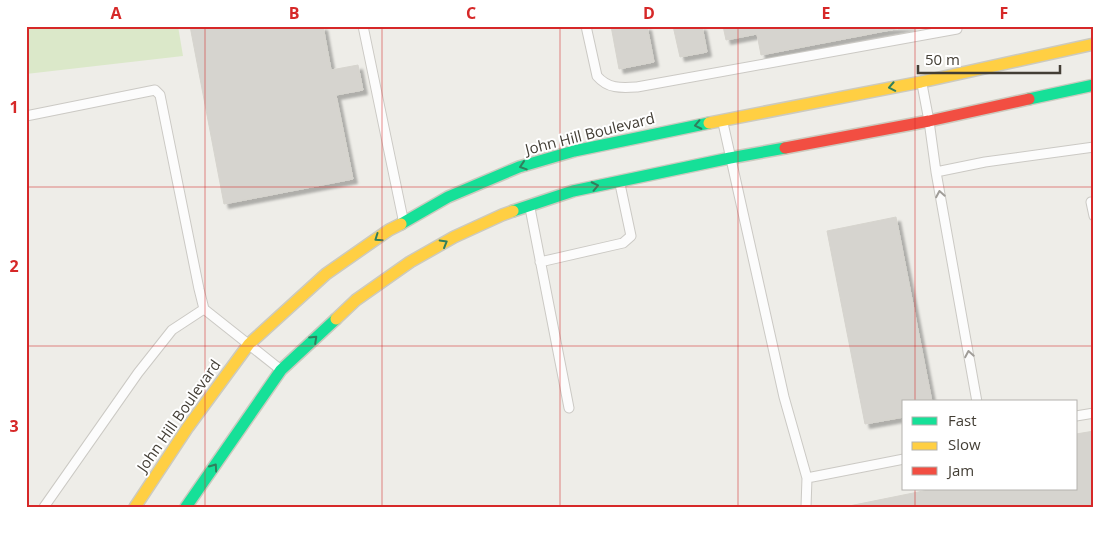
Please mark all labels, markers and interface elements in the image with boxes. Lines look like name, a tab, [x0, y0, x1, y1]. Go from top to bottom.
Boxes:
text: A	[110, 2, 122, 24]
text: B	[289, 2, 299, 24]
text: C	[466, 2, 476, 24]
text: D	[643, 2, 655, 24]
text: E	[822, 2, 831, 24]
text: F	[1000, 2, 1008, 24]
scale bar	[918, 42, 1060, 74]
text: 50 m	[925, 49, 960, 69]
one-way arrow	[888, 82, 896, 92]
text: 1	[9, 96, 19, 118]
street label: John Hill Boulevard	[521, 107, 657, 159]
one-way arrow	[694, 119, 703, 130]
one-way arrow	[519, 160, 528, 170]
one-way arrow	[591, 181, 600, 192]
one-way arrow	[935, 189, 946, 198]
one-way arrow	[374, 232, 384, 241]
one-way arrow	[439, 239, 448, 249]
text: 2	[9, 255, 19, 277]
one-way arrow	[308, 336, 317, 345]
one-way arrow	[964, 349, 974, 358]
street label: John Hill Boulevard	[131, 355, 224, 477]
legend	[902, 400, 1078, 490]
text: Fast	[948, 410, 977, 430]
text: 3	[9, 415, 19, 437]
text: Slow	[948, 434, 981, 454]
text: Jam	[946, 460, 974, 480]
one-way arrow	[208, 463, 217, 472]

